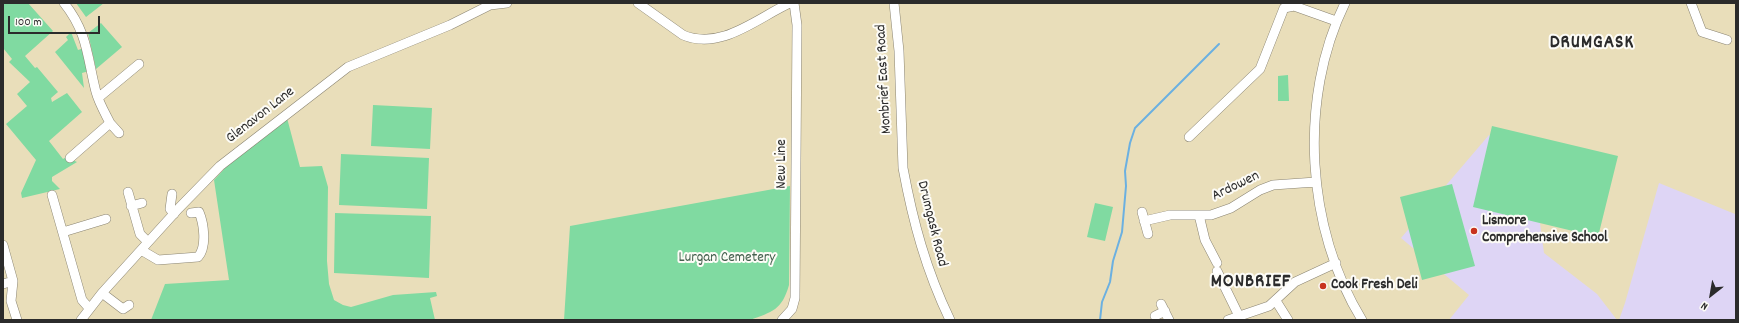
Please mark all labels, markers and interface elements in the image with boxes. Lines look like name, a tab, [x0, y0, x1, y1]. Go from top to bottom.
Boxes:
scale bar	[10, 8, 102, 34]
text: 100 m	[15, 14, 42, 31]
street label: Monbrief East Road	[873, 24, 897, 134]
district label: DRUMGASK	[1550, 33, 1634, 55]
street label: Glenavon Lane	[223, 84, 299, 148]
street label: New Line	[774, 139, 792, 189]
street label: Ardowen	[1209, 168, 1263, 206]
street label: Drumgask Road	[912, 179, 950, 269]
place label: Lismore Comprehensive School	[1482, 213, 1608, 248]
marker: Lismore Comprehensive School	[1469, 226, 1479, 236]
park label: Lurgan Cemetery	[679, 250, 775, 268]
district label: MONBRIEF	[1211, 272, 1291, 294]
north arrow	[1691, 275, 1731, 315]
place label: Cook Fresh Deli	[1331, 277, 1417, 295]
marker: Cook Fresh Deli	[1318, 281, 1328, 291]
text: N	[1698, 297, 1711, 314]

